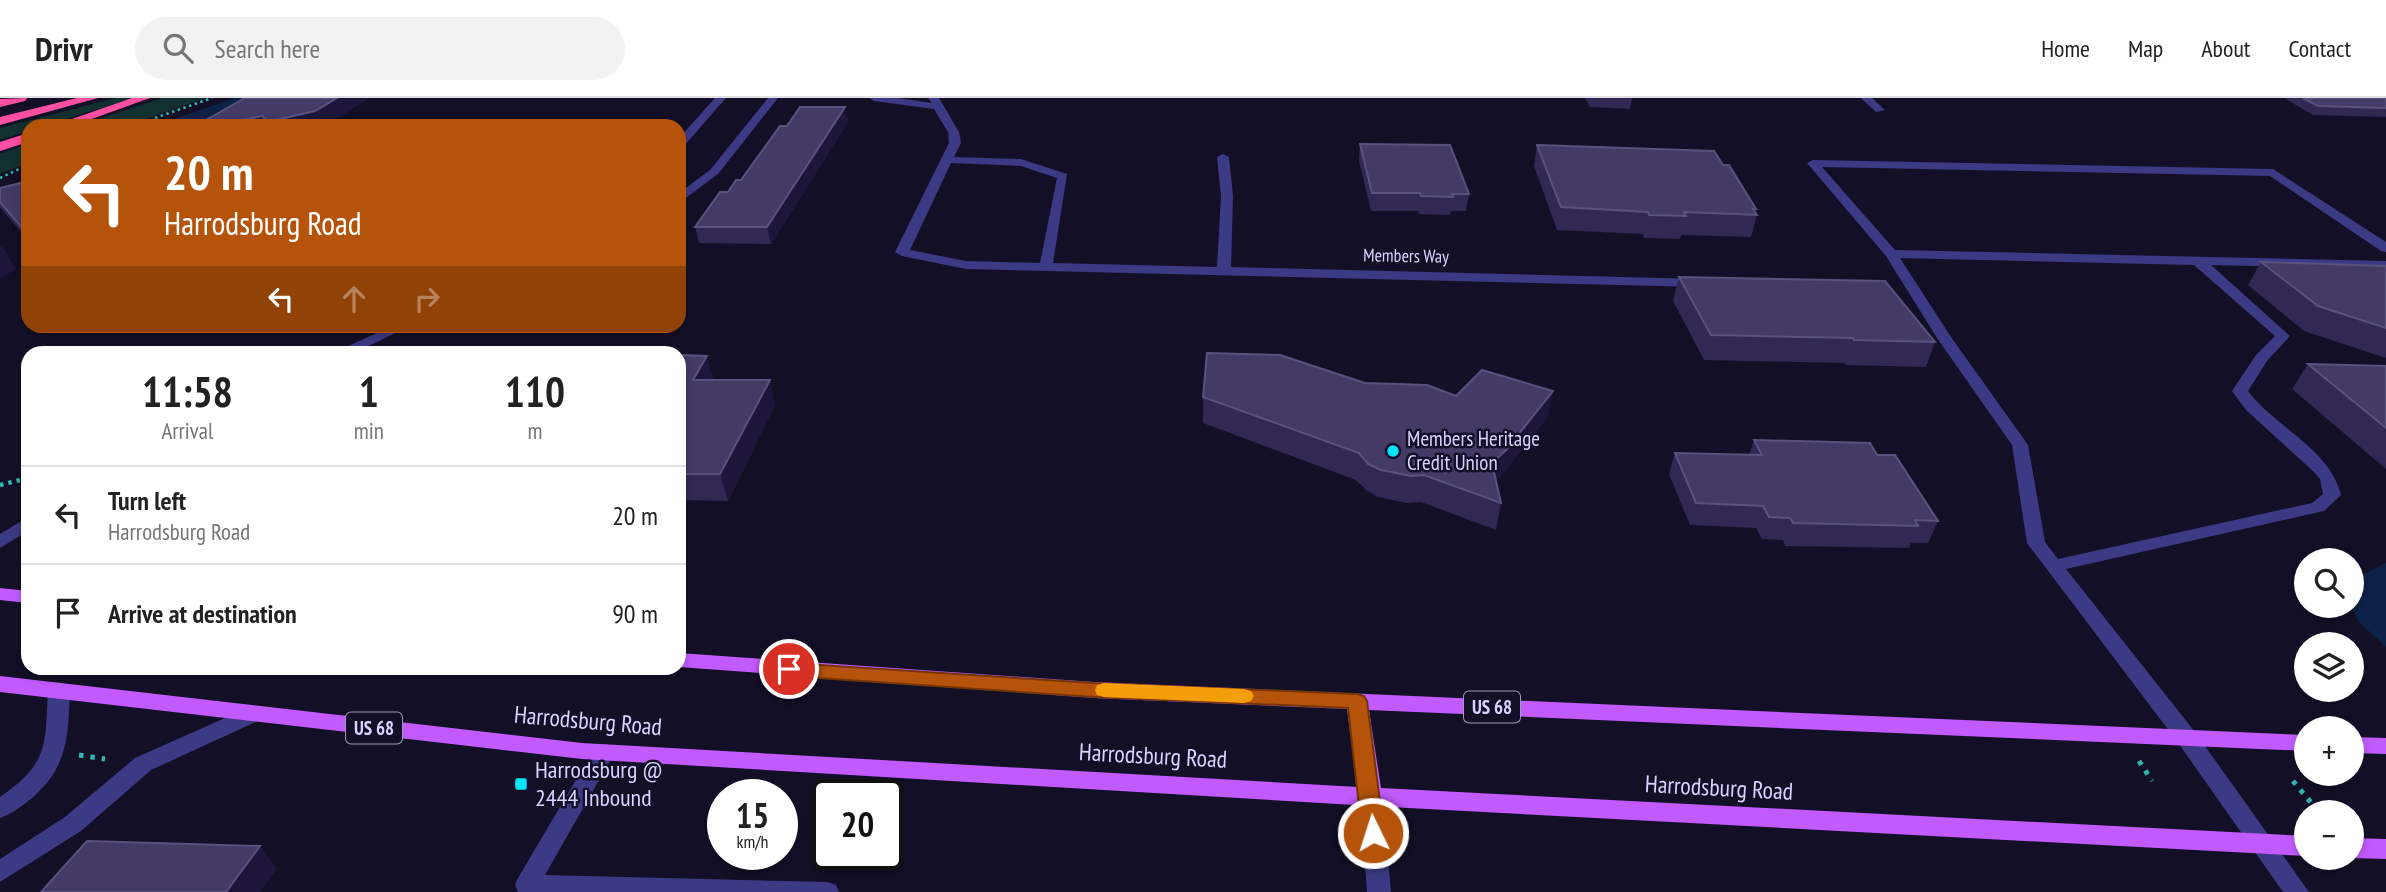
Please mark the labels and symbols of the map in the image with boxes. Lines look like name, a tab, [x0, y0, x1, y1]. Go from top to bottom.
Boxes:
street label: Members Way	[1363, 243, 1449, 268]
place label: Members Heritage Credit Union	[1407, 425, 1540, 476]
marker: Members Heritage Credit Union	[1385, 443, 1401, 459]
pin	[759, 639, 819, 699]
road number: US 68	[1464, 692, 1520, 722]
street label: Harrodsburg Road	[513, 699, 663, 742]
road number: US 68	[346, 712, 402, 744]
street label: Harrodsburg Road	[1078, 736, 1228, 775]
place label: Harrodsburg @ 2444 Inbound	[535, 754, 663, 813]
street label: Harrodsburg Road	[1644, 768, 1794, 807]
marker: Harrodsburg @ 2444 Inbound	[513, 776, 529, 792]
speed limit sign: 20	[812, 779, 903, 870]
position arrow	[1336, 796, 1410, 870]

